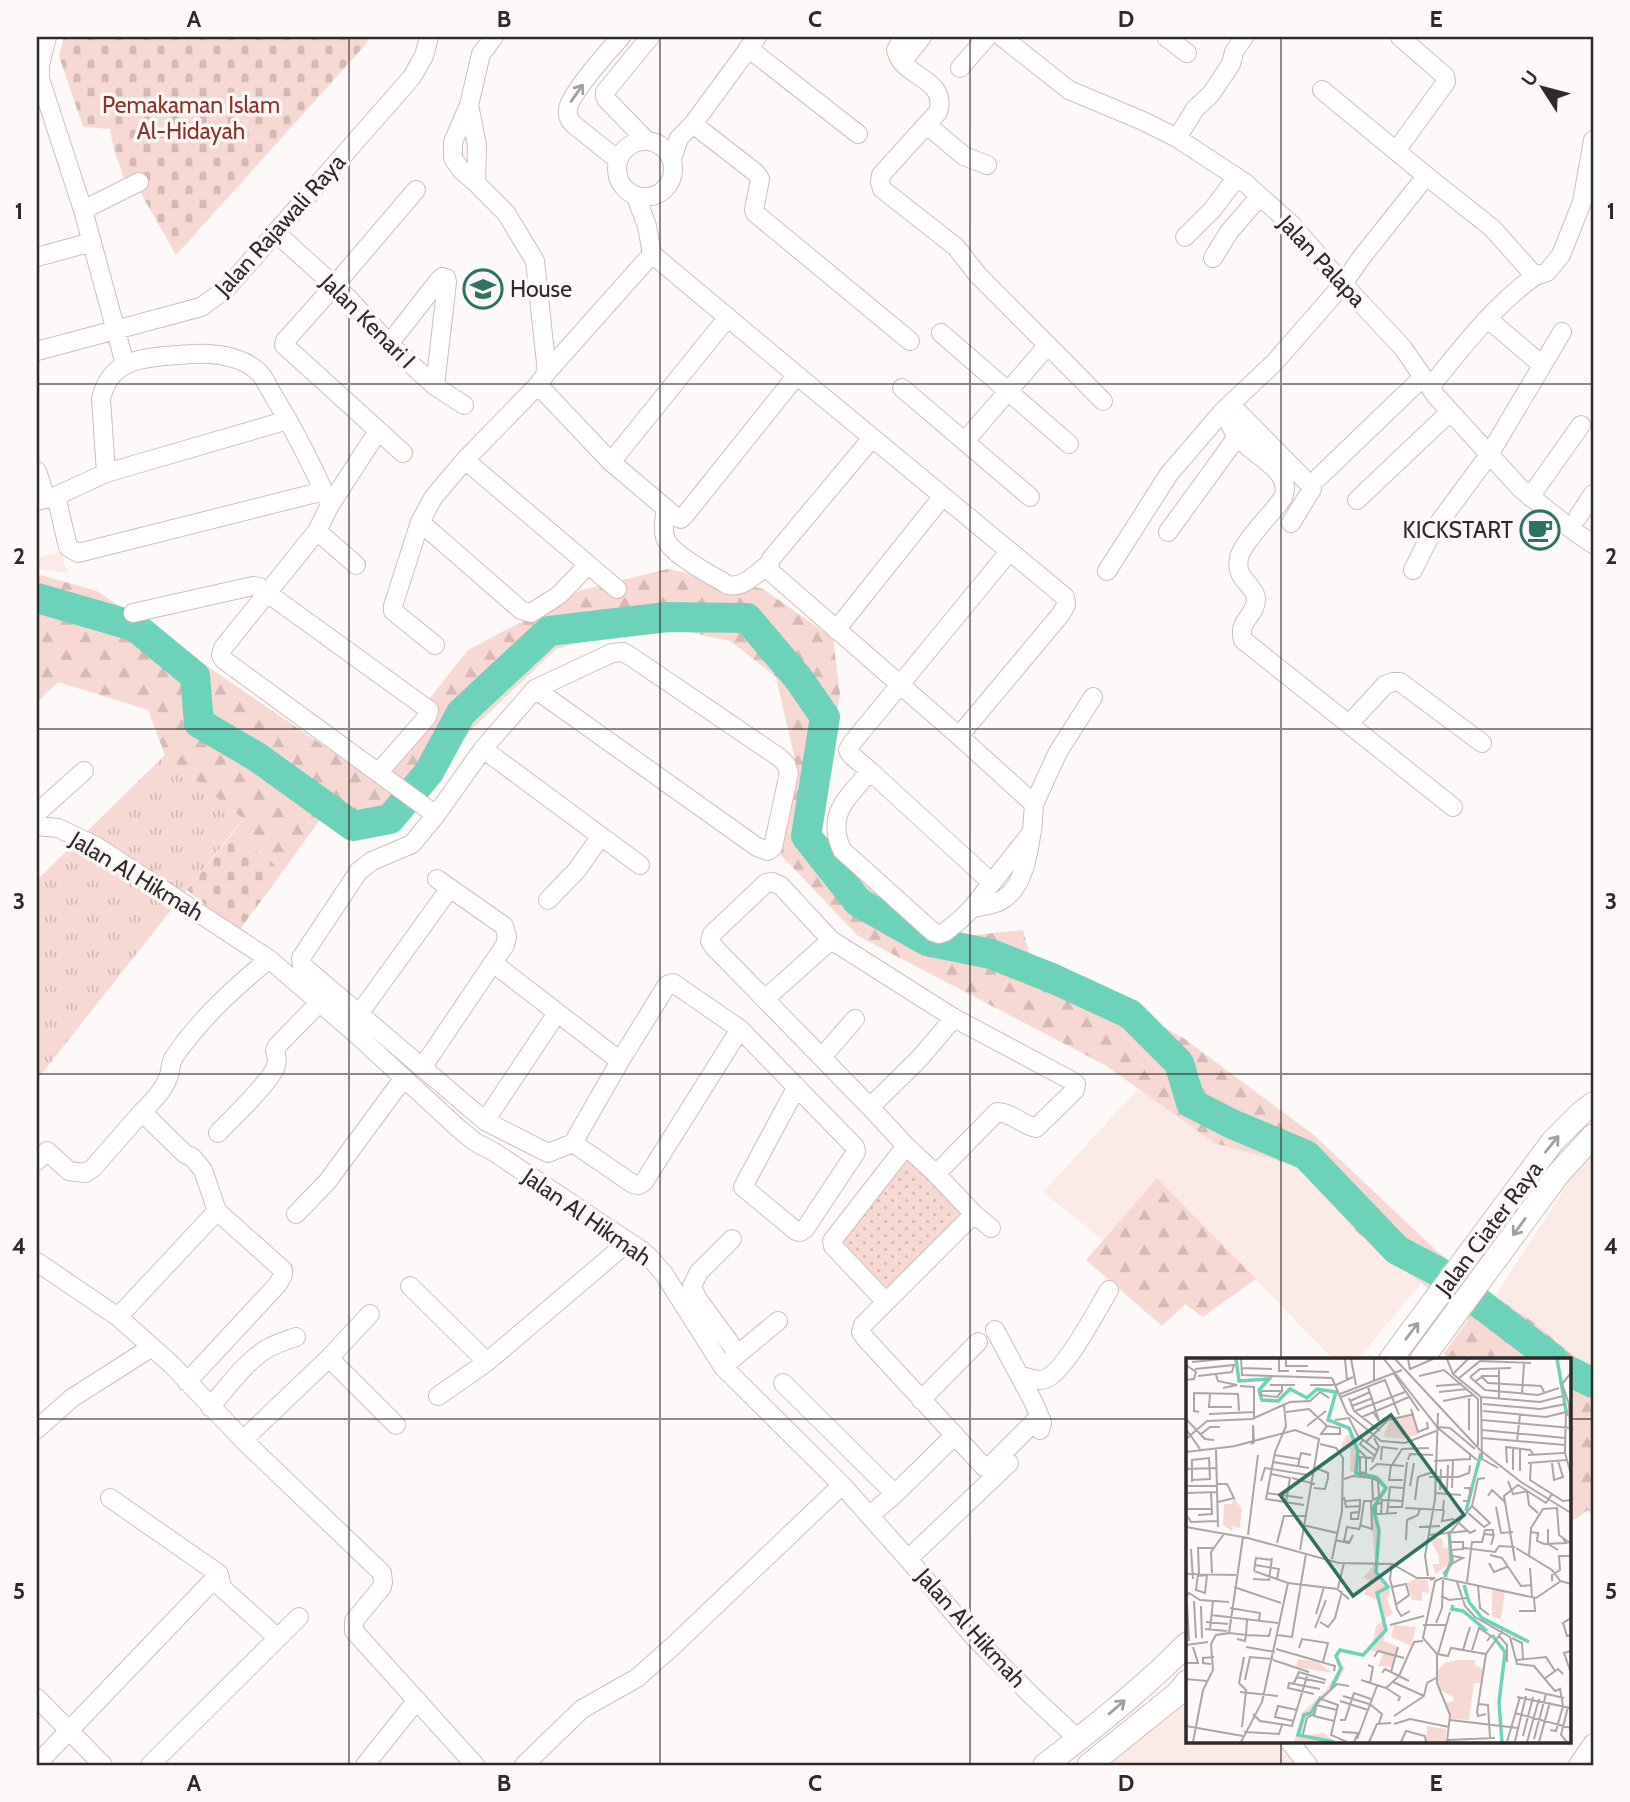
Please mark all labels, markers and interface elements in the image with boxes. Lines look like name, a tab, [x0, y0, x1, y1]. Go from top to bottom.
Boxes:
text: A	[187, 5, 202, 33]
text: B	[497, 5, 511, 33]
text: C	[808, 5, 822, 33]
text: D	[1118, 5, 1134, 33]
text: E	[1429, 5, 1443, 33]
north arrow	[1508, 52, 1578, 122]
text: U	[1516, 66, 1543, 91]
one-way arrow	[570, 84, 584, 103]
park label: Pemakaman Islam Al-Hidayah	[102, 91, 280, 145]
street label: Jalan Rajawali Raya	[208, 148, 351, 303]
text: 1	[15, 197, 23, 225]
text: 1	[1607, 197, 1615, 225]
street label: Jalan Palapa	[1272, 209, 1372, 313]
street label: Jalan Kenari I	[314, 267, 421, 374]
school or university icon: House	[462, 268, 504, 310]
place label: House	[510, 275, 572, 303]
cafe icon: KICKSTART	[1519, 509, 1561, 551]
place label: KICKSTART	[1403, 516, 1513, 544]
text: 2	[13, 542, 25, 570]
text: 2	[1605, 542, 1617, 570]
street label: Jalan Al Hikmah	[64, 825, 209, 927]
text: 3	[13, 887, 25, 915]
text: 3	[1605, 887, 1617, 915]
one-way arrow	[1544, 1135, 1559, 1153]
street label: Jalan Ciater Raya	[1429, 1155, 1548, 1301]
street label: Jalan Al Hikmah	[516, 1162, 657, 1272]
one-way arrow	[1512, 1217, 1526, 1236]
text: 4	[12, 1232, 26, 1260]
text: 4	[1604, 1232, 1618, 1260]
one-way arrow	[1405, 1322, 1420, 1341]
inset map	[1186, 1358, 1570, 1742]
street label: Jalan Al Hikmah	[910, 1562, 1032, 1693]
text: 5	[13, 1577, 25, 1605]
text: 5	[1605, 1577, 1617, 1605]
one-way arrow	[1108, 1699, 1126, 1715]
text: A	[187, 1769, 202, 1797]
text: B	[497, 1769, 511, 1797]
text: C	[808, 1769, 822, 1797]
text: D	[1118, 1769, 1134, 1797]
text: E	[1429, 1769, 1443, 1797]

